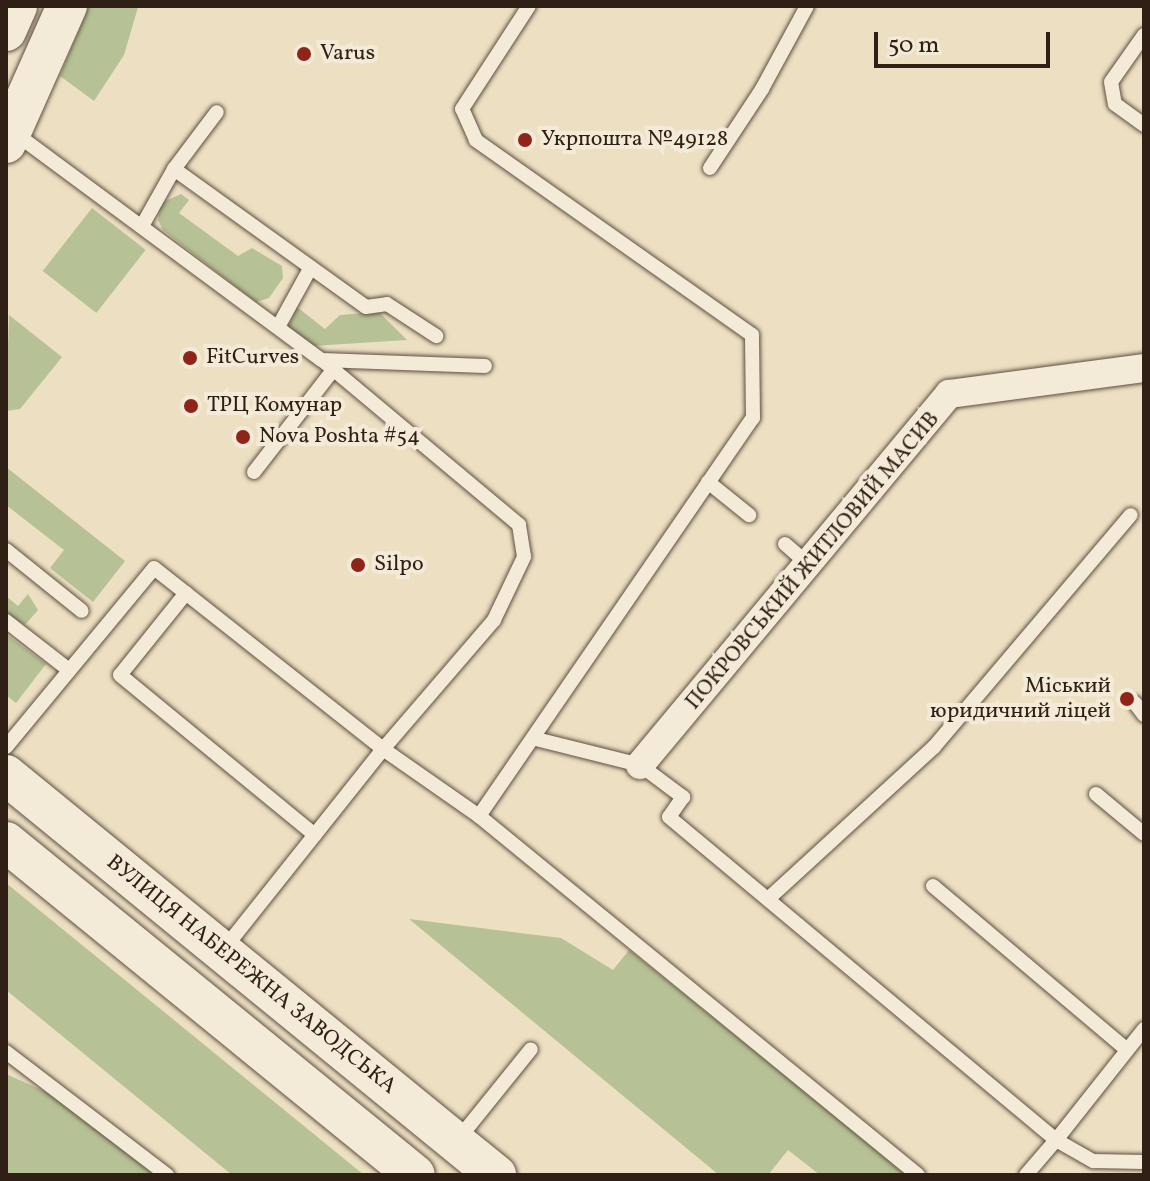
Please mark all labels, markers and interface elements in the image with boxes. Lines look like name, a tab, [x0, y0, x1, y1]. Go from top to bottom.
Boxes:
scale bar	[878, 16, 1054, 66]
text: 50 m	[888, 29, 940, 63]
place label: Varus	[320, 41, 375, 67]
marker: Varus	[295, 45, 313, 63]
place label: Укрпошта №49128	[541, 127, 728, 153]
marker: Укрпошта №49128	[516, 131, 534, 149]
place label: FitCurves	[206, 345, 299, 371]
marker: FitCurves	[181, 349, 199, 367]
place label: ТРЦ Комунар	[207, 393, 342, 419]
marker: ТРЦ Комунар	[182, 397, 200, 415]
street label: ПОКРОВСЬКИЙ ЖИТЛОВИЙ МАСИВ	[680, 407, 946, 715]
place label: Nova Poshta #54	[259, 424, 420, 450]
marker: Nova Poshta #54	[234, 428, 252, 446]
place label: Silpo	[374, 552, 424, 578]
marker: Silpo	[349, 556, 367, 574]
place label: Міський юридичний ліцей	[930, 673, 1111, 724]
marker: Міський юридичний ліцей	[1118, 690, 1136, 708]
street label: ВУЛИЦЯ НАБЕРЕЖНА ЗАВОДСЬКА	[100, 850, 402, 1100]

